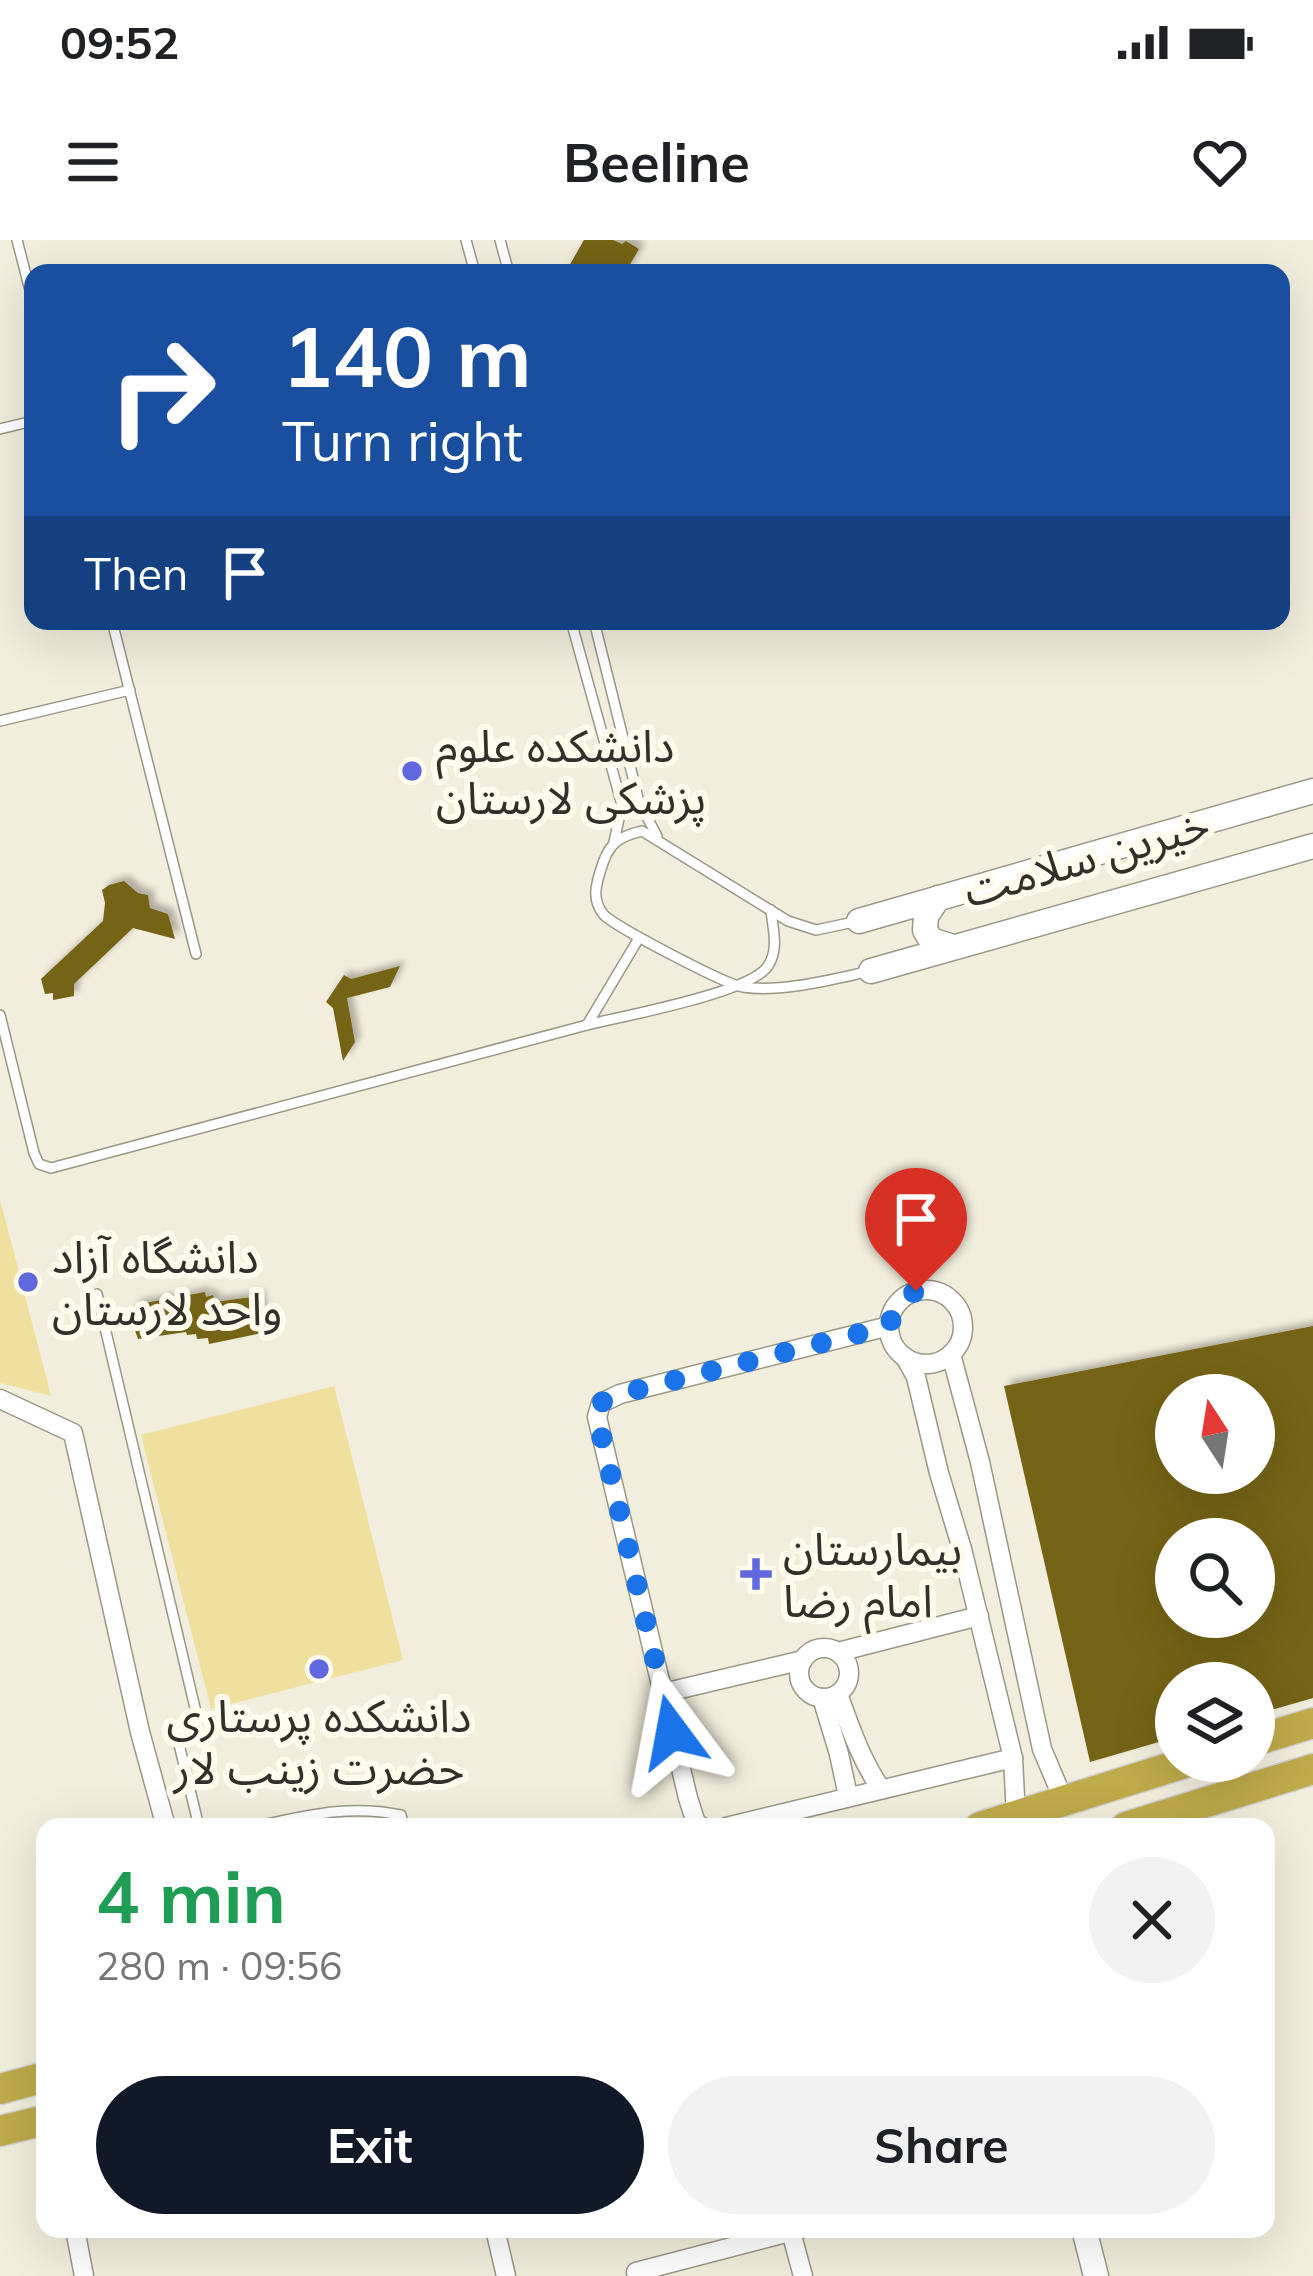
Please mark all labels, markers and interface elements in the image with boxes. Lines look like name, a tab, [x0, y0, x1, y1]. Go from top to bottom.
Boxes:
text: 09:52	[60, 14, 179, 70]
text: Beeline	[563, 128, 750, 196]
icon: menu	[60, 129, 126, 195]
icon: heart	[1187, 129, 1253, 195]
text: 140 m	[282, 303, 532, 408]
icon: right	[84, 312, 240, 468]
text: Turn right	[282, 407, 523, 475]
icon: arrive	[212, 540, 278, 606]
text: Then	[84, 545, 188, 601]
place label: دانشکده علوم پزشکی لارستان	[436, 717, 706, 827]
marker: دانشکده علوم پزشکی لارستان	[399, 758, 425, 784]
street label: خیرین سلامت	[957, 794, 1215, 918]
pin	[865, 1168, 967, 1291]
icon: arrive	[883, 1186, 949, 1252]
place label: دانشگاه آزاد واحد لارستان	[52, 1228, 282, 1336]
marker: دانشگاه آزاد واحد لارستان	[15, 1269, 41, 1295]
north arrow	[1155, 1374, 1275, 1494]
map controls	[1155, 1374, 1275, 1782]
button: search	[1155, 1518, 1275, 1638]
place label: بیمارستان امام رضا	[783, 1520, 962, 1635]
marker: بیمارستان امام رضا	[740, 1558, 772, 1590]
marker: دانشکده پرستاری حضرت زینب لار	[306, 1656, 332, 1682]
button: layers	[1155, 1662, 1275, 1782]
position arrow	[609, 1669, 735, 1795]
place label: دانشکده پرستاری حضرت زینب لار	[166, 1687, 472, 1795]
text: 4 min	[96, 1851, 286, 1941]
button: close	[1089, 1857, 1215, 1983]
text: 280 m · 09:56	[96, 1941, 342, 1990]
button: Exit	[96, 2076, 644, 2214]
button: Share	[668, 2076, 1215, 2214]

